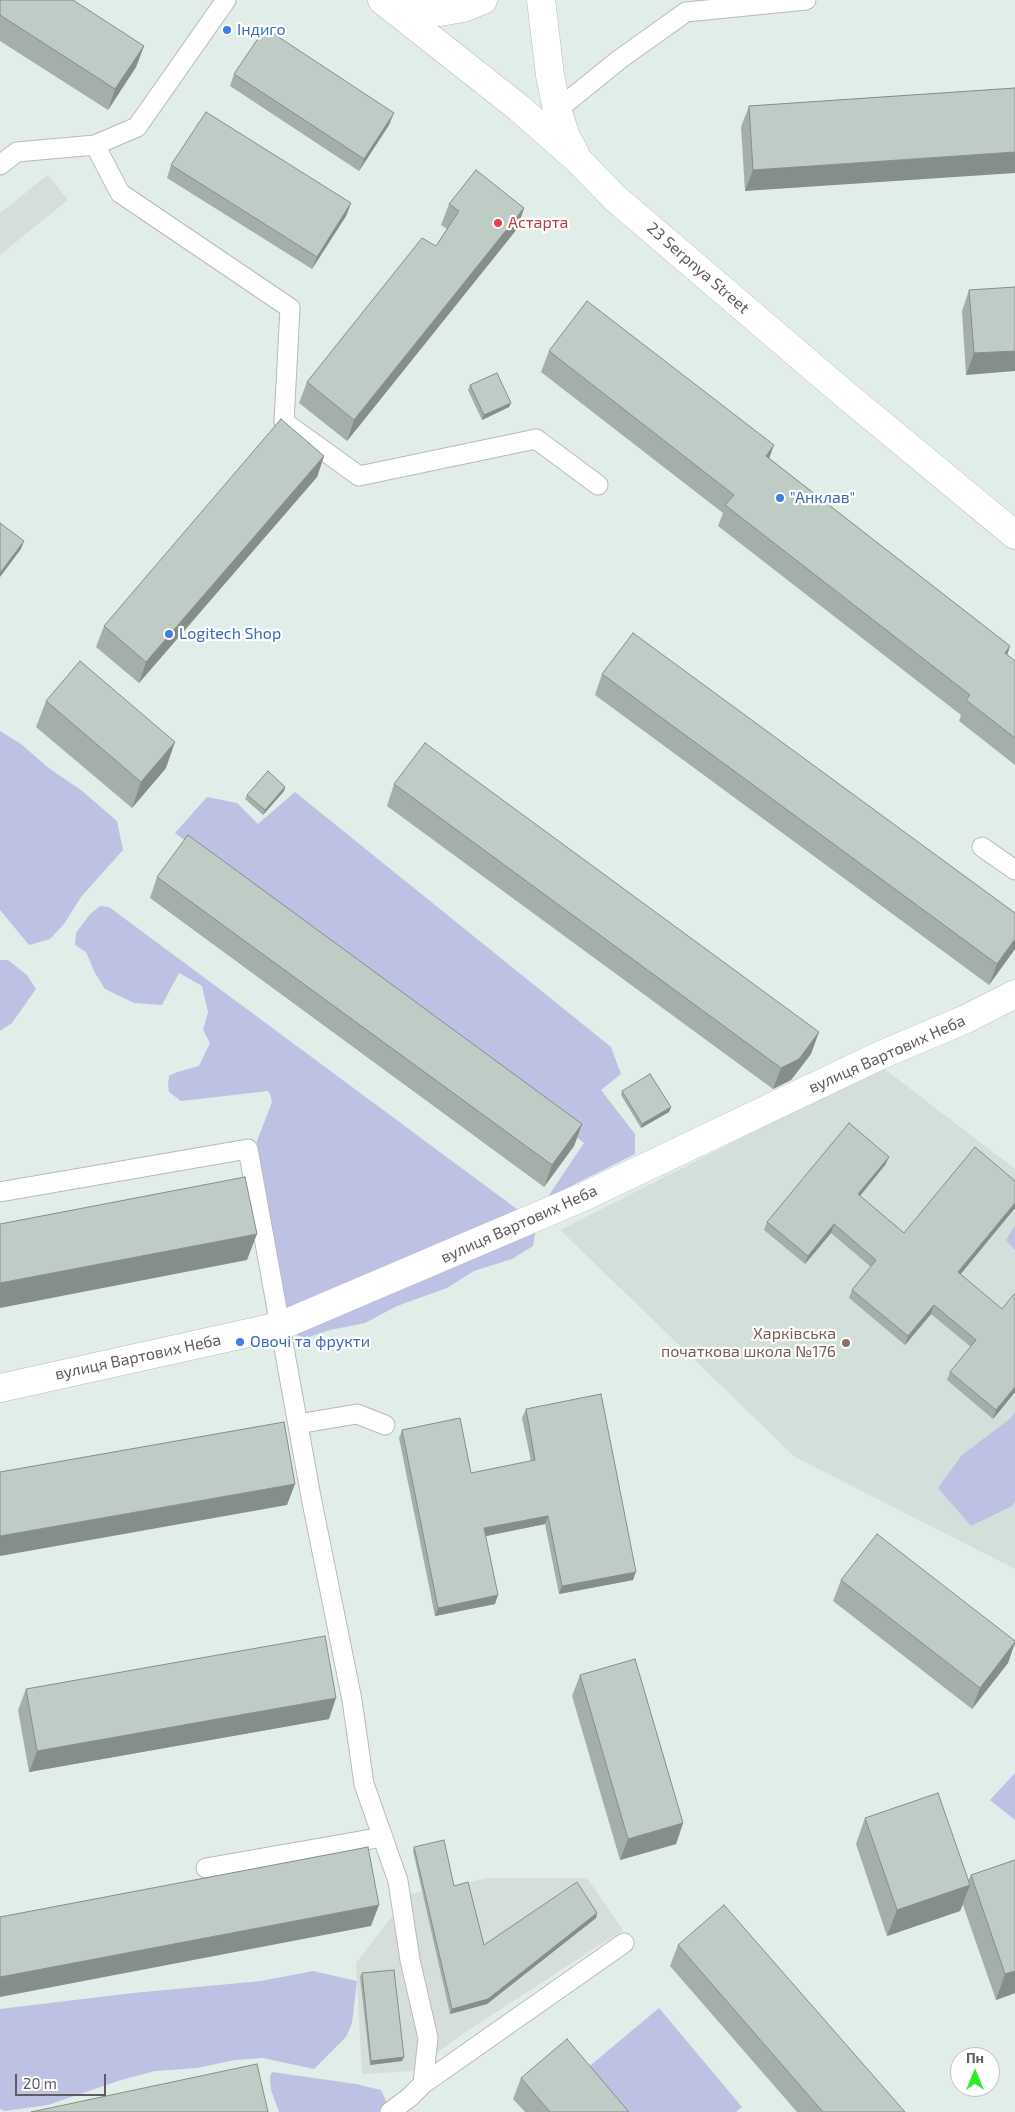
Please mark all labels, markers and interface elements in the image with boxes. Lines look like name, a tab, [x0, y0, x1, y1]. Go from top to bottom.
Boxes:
place label: Індиго	[237, 20, 286, 40]
marker: Індиго	[221, 24, 233, 36]
place label: Астарта	[508, 213, 568, 233]
marker: Астарта	[492, 217, 504, 229]
street label: 23 Serpnya Street	[643, 218, 753, 318]
place label: "Анклав"	[790, 488, 855, 508]
marker: "Анклав"	[774, 492, 786, 504]
place label: Logitech Shop	[179, 624, 281, 644]
marker: Logitech Shop	[163, 628, 175, 640]
street label: вулиця Вартових Неба	[806, 1011, 968, 1097]
street label: вулиця Вартових Неба	[438, 1181, 600, 1267]
place label: Харківська початкова школа №176	[661, 1324, 836, 1362]
street label: вулиця Вартових Неба	[53, 1330, 223, 1384]
place label: Овочі та фрукти	[250, 1332, 370, 1352]
marker: Овочі та фрукти	[234, 1336, 246, 1348]
marker: Харківська початкова школа №176	[840, 1337, 852, 1349]
north arrow	[950, 2047, 1000, 2097]
text: Пн	[966, 2049, 984, 2066]
scale bar	[18, 2064, 109, 2096]
text: 20 m	[23, 2074, 57, 2092]

